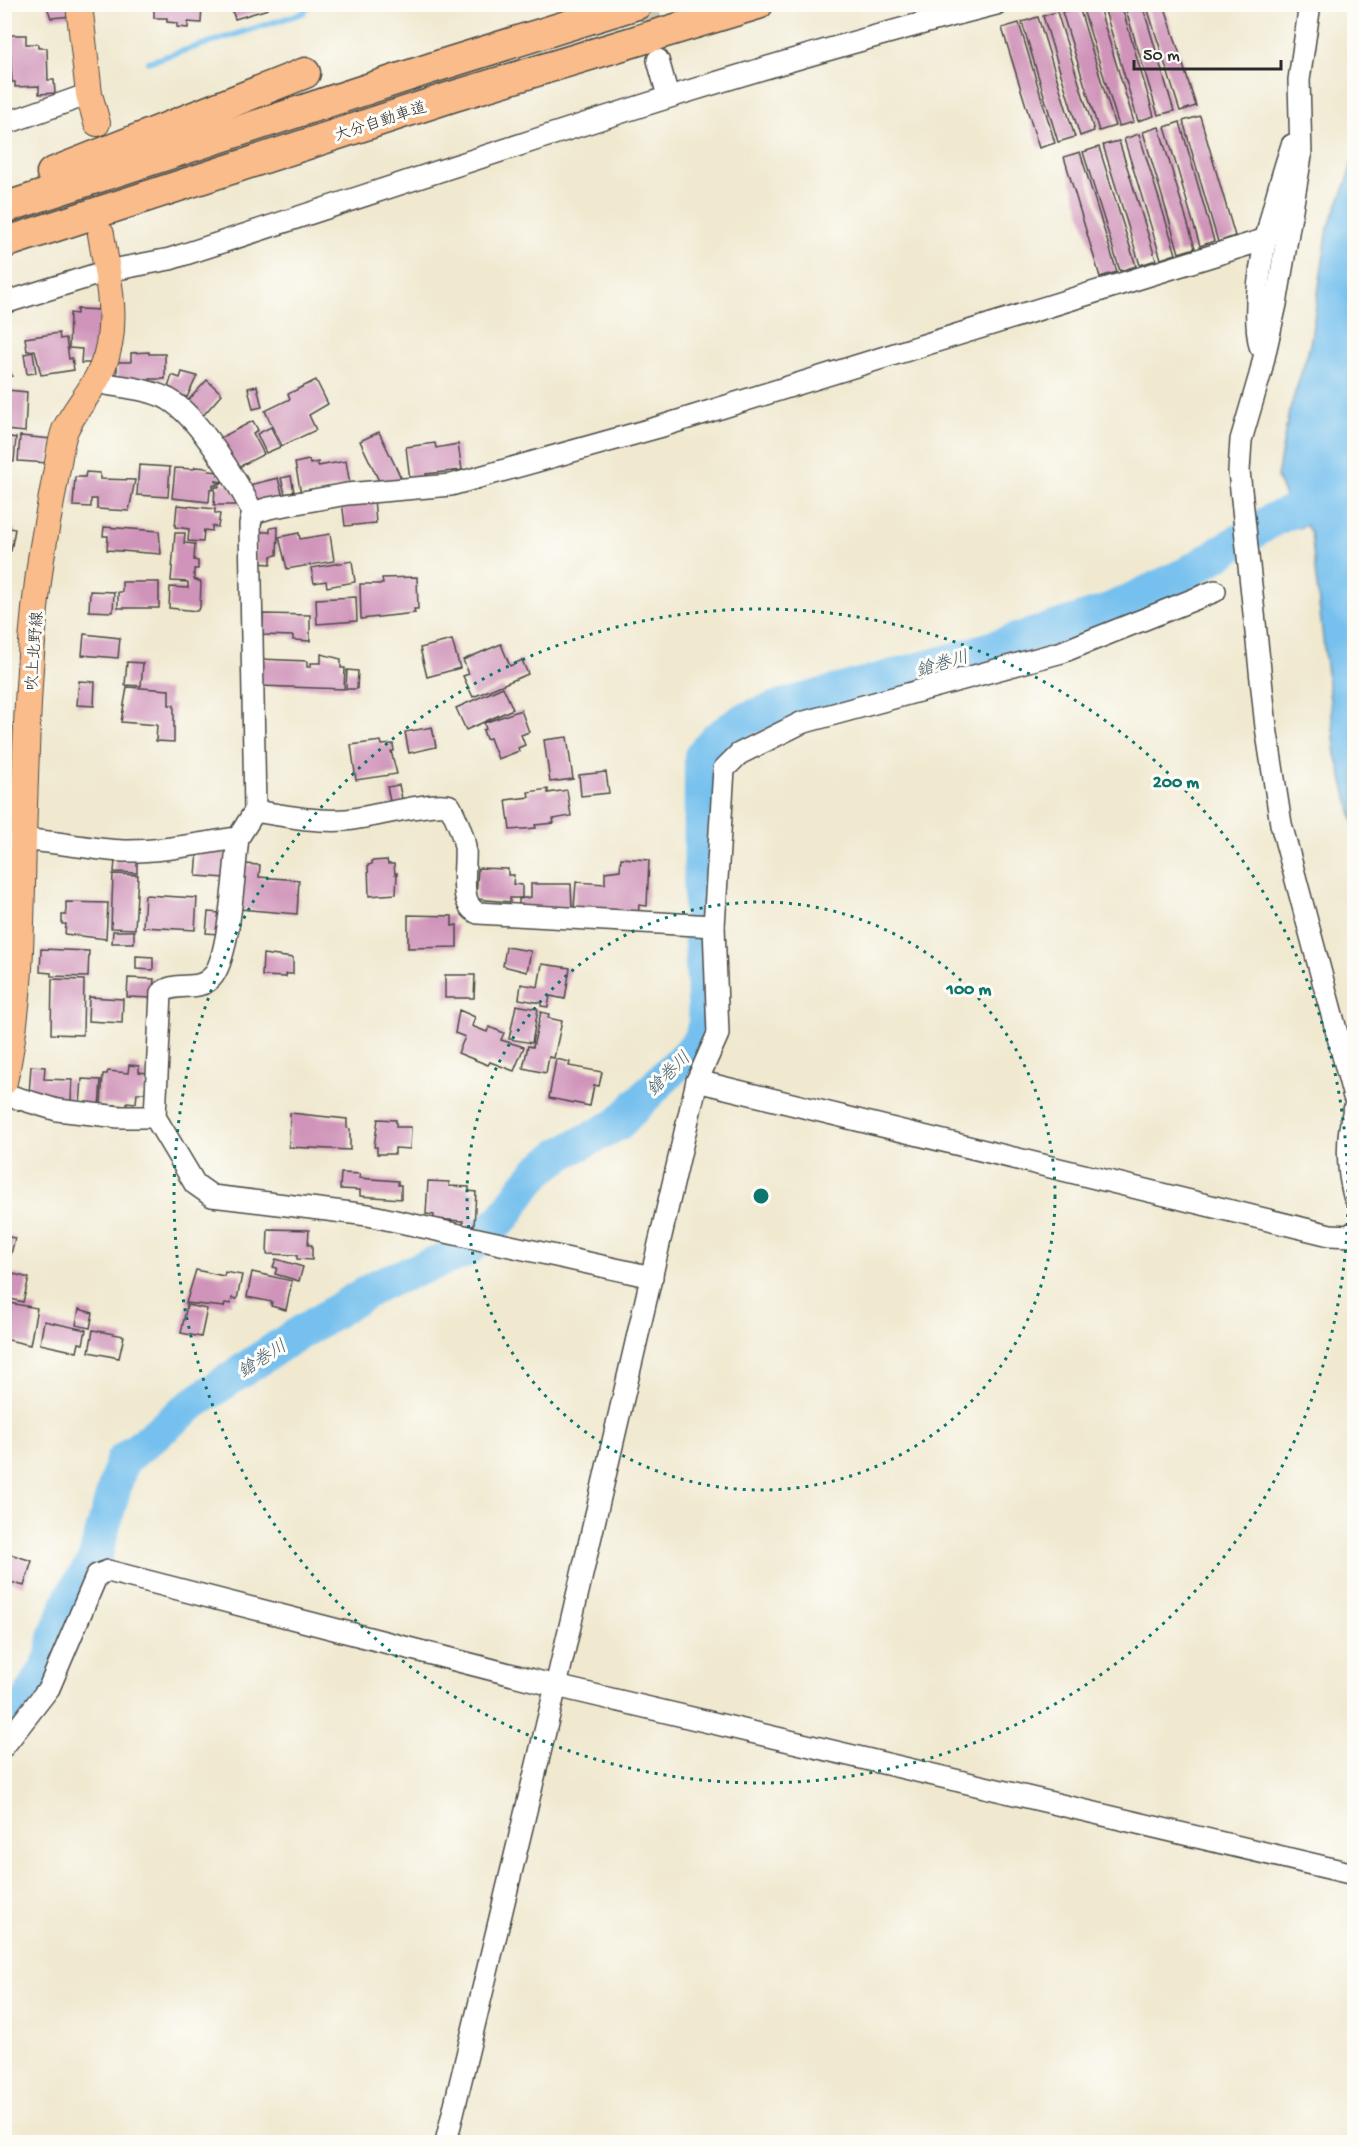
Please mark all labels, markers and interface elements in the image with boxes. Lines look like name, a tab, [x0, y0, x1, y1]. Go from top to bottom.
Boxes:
scale bar	[1134, 33, 1281, 71]
text: 50 m	[1143, 46, 1180, 67]
street label: 大分自動車道	[332, 98, 430, 147]
street label: 吹上北野線	[22, 611, 49, 692]
water label: 鎗巻川	[914, 647, 972, 683]
text: 200 m	[1153, 773, 1199, 794]
text: 100 m	[946, 980, 992, 1001]
water label: 鎗巻川	[643, 1048, 696, 1101]
centre of rings	[751, 1186, 771, 1206]
water label: 鎗巻川	[234, 1336, 292, 1384]

